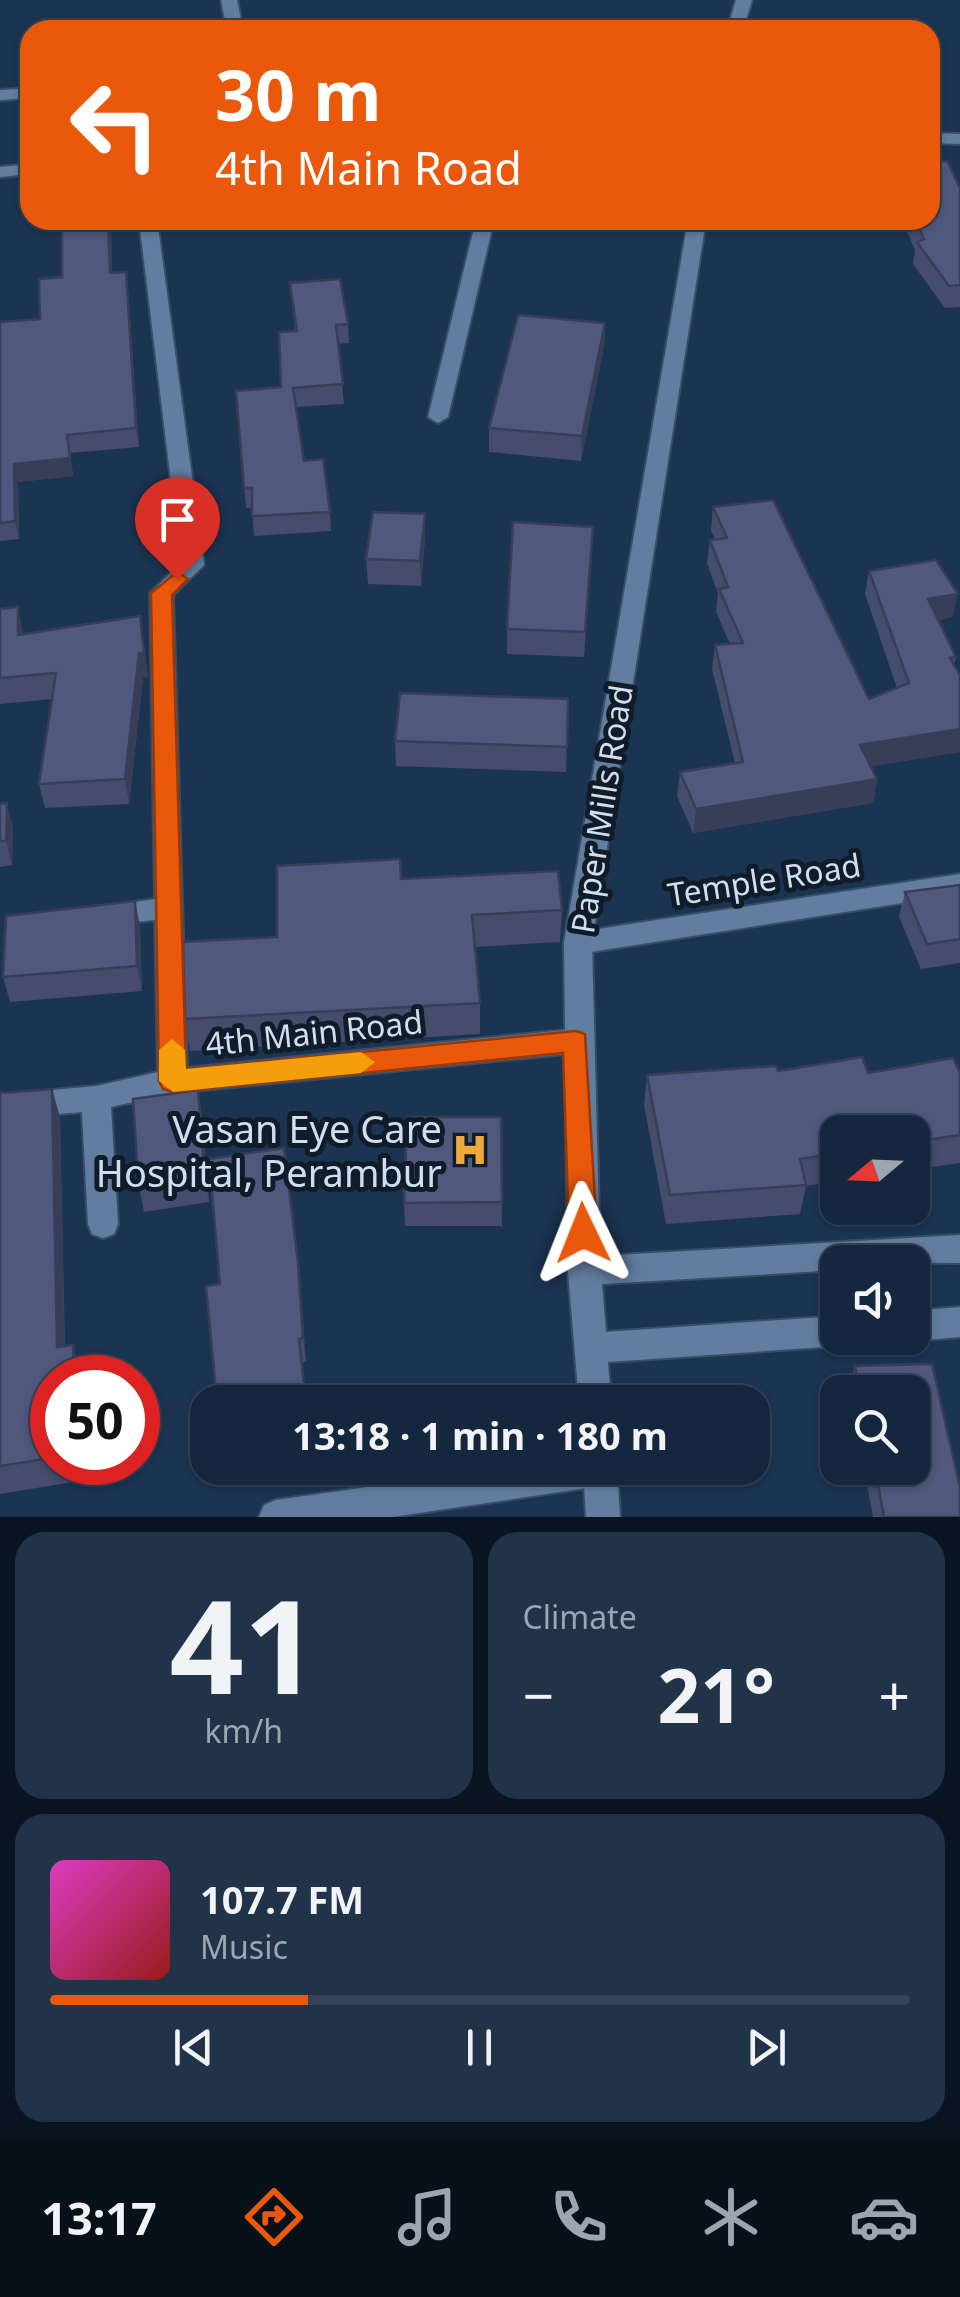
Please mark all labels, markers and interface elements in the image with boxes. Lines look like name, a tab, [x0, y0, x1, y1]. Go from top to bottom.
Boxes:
text: 30 m	[215, 46, 382, 142]
icon: left	[50, 60, 180, 190]
text: 4th Main Road	[215, 137, 522, 198]
pin	[135, 477, 220, 580]
icon: arrive	[150, 492, 205, 547]
street label: Paper Mills Road	[560, 682, 642, 936]
street label: Temple Road	[664, 843, 864, 915]
street label: 4th Main Road	[203, 999, 425, 1065]
place label: Vasan Eye Care Hospital, Perambur	[96, 1102, 442, 1198]
north arrow	[820, 1115, 930, 1225]
map controls	[820, 1115, 930, 1485]
hospital icon: Vasan Eye Care Hospital, Perambur	[451, 1131, 489, 1169]
position arrow	[531, 1181, 635, 1285]
button: sound	[820, 1245, 930, 1355]
speed limit sign: 50	[30, 1355, 160, 1485]
button: search	[820, 1375, 930, 1485]
text: 13:18 · 1 min · 180 m	[292, 1409, 668, 1461]
text: 41	[169, 1555, 318, 1732]
text: Climate	[523, 1595, 637, 1638]
text: 21°	[657, 1643, 775, 1745]
text: −	[523, 1657, 554, 1732]
text: +	[879, 1657, 910, 1732]
text: km/h	[204, 1709, 283, 1752]
text: 107.7 FM	[200, 1873, 364, 1925]
text: Music	[200, 1925, 288, 1968]
icon: previous	[166, 2020, 221, 2075]
icon: pause	[452, 2020, 507, 2075]
icon: next	[739, 2020, 794, 2075]
icon: directions	[239, 2182, 309, 2252]
icon: music	[392, 2182, 462, 2252]
icon: phone	[544, 2182, 614, 2252]
icon: climate	[696, 2182, 766, 2252]
icon: car	[849, 2182, 919, 2252]
text: 13:17	[41, 2187, 157, 2248]

